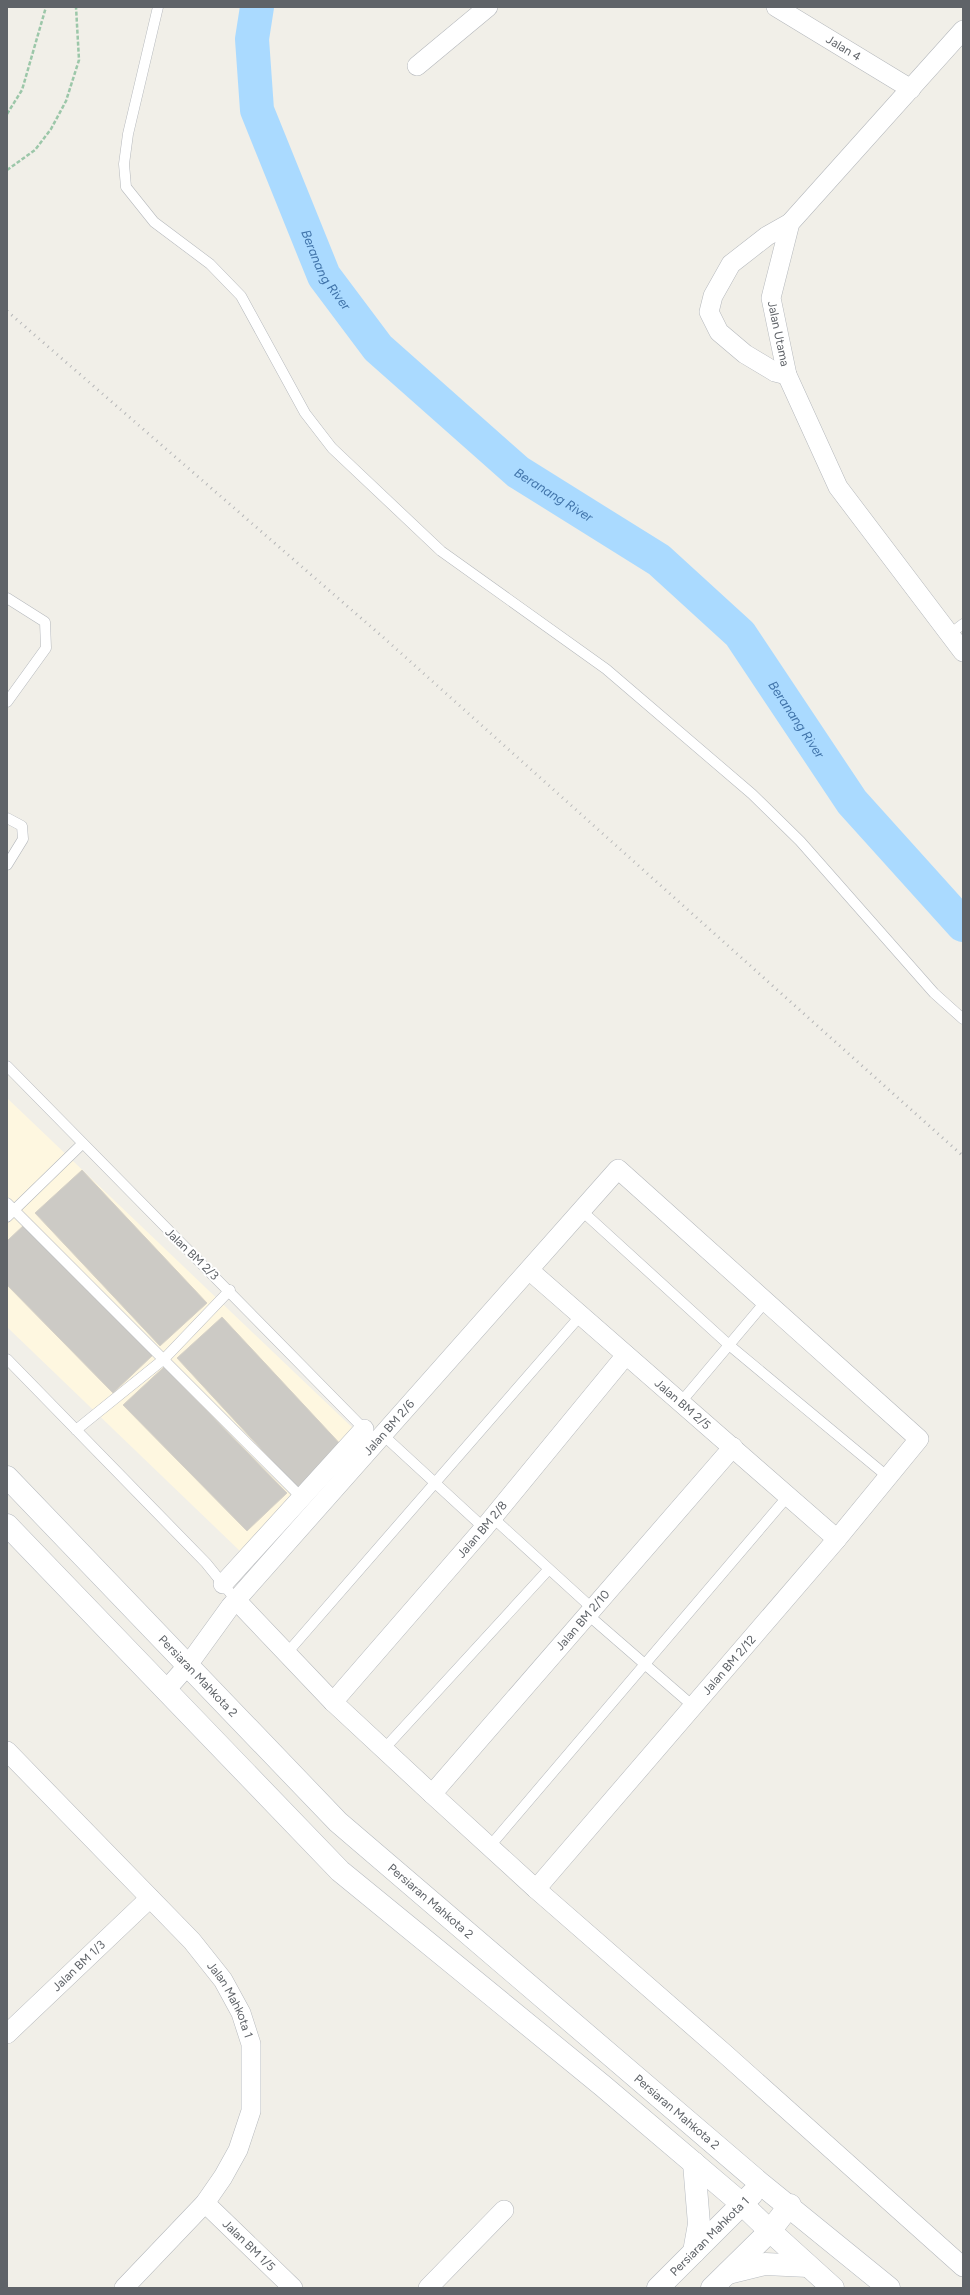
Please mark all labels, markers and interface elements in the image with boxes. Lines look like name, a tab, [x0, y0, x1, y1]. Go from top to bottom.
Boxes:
street label: Jalan 4	[824, 32, 864, 64]
water label: Beranang River	[299, 227, 354, 313]
street label: Jalan Utama	[765, 300, 792, 368]
water label: Beranang River	[512, 464, 596, 525]
water label: Beranang River	[766, 678, 828, 761]
street label: Jalan BM 2/3	[162, 1225, 222, 1283]
street label: Jalan BM 2/5	[652, 1376, 714, 1432]
street label: Jalan BM 2/6	[361, 1397, 417, 1458]
street label: Jalan BM 2/8	[454, 1498, 510, 1561]
street label: Jalan BM 2/10	[553, 1587, 613, 1653]
street label: Persiaran Mahkota 2	[156, 1632, 240, 1720]
street label: Jalan BM 2/12	[699, 1632, 759, 1698]
street label: Persiaran Mahkota 2	[385, 1861, 476, 1942]
street label: Jalan BM 1/3	[49, 1937, 108, 1994]
street label: Jalan Mahkota 1	[204, 1959, 256, 2040]
street label: Persiaran Mahkota 2	[631, 2072, 722, 2152]
street label: Persiaran Mahkota 1	[667, 2194, 752, 2279]
street label: Jalan BM 1/5	[220, 2217, 278, 2274]

